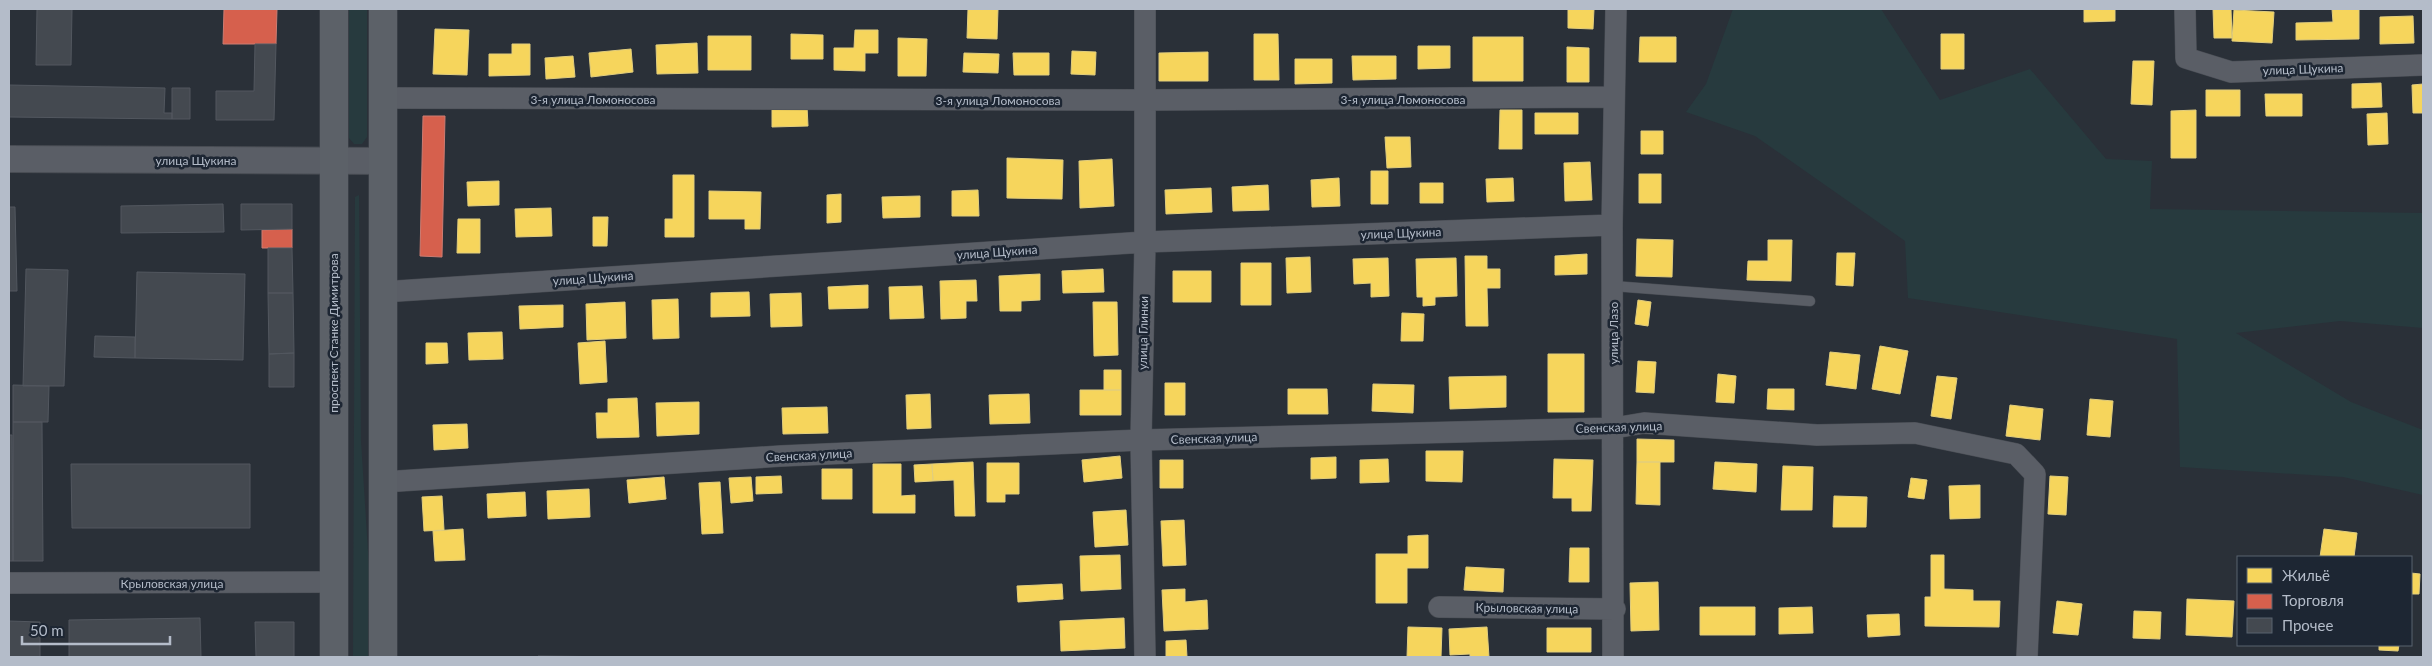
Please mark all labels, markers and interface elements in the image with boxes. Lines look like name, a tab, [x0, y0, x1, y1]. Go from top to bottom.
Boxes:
street label: улица Щукина	[2262, 60, 2344, 78]
street label: 3-я улица Ломоносова	[531, 92, 655, 107]
street label: 3-я улица Ломоносова	[1341, 92, 1465, 107]
street label: 3-я улица Ломоносова	[936, 93, 1060, 108]
street label: улица Щукина	[156, 153, 236, 168]
street label: улица Щукина	[1360, 224, 1442, 242]
street label: улица Щукина	[956, 242, 1038, 262]
street label: проспект Станке Димитрова	[326, 253, 341, 413]
street label: улица Щукина	[552, 268, 634, 288]
street label: улица Глинки	[1135, 296, 1151, 370]
street label: улица Лазо	[1606, 302, 1621, 364]
street label: Свенская улица	[1575, 418, 1663, 436]
street label: Свенская улица	[1170, 429, 1258, 447]
street label: Свенская улица	[765, 445, 853, 465]
legend	[2237, 556, 2412, 646]
text: Жильё	[2282, 566, 2330, 584]
street label: Крыловская улица	[121, 576, 223, 591]
text: Торговля	[2282, 591, 2344, 609]
street label: Крыловская улица	[1475, 600, 1579, 616]
scale bar	[22, 614, 170, 646]
text: Прочее	[2282, 616, 2333, 634]
text: 50 m	[30, 621, 64, 639]

